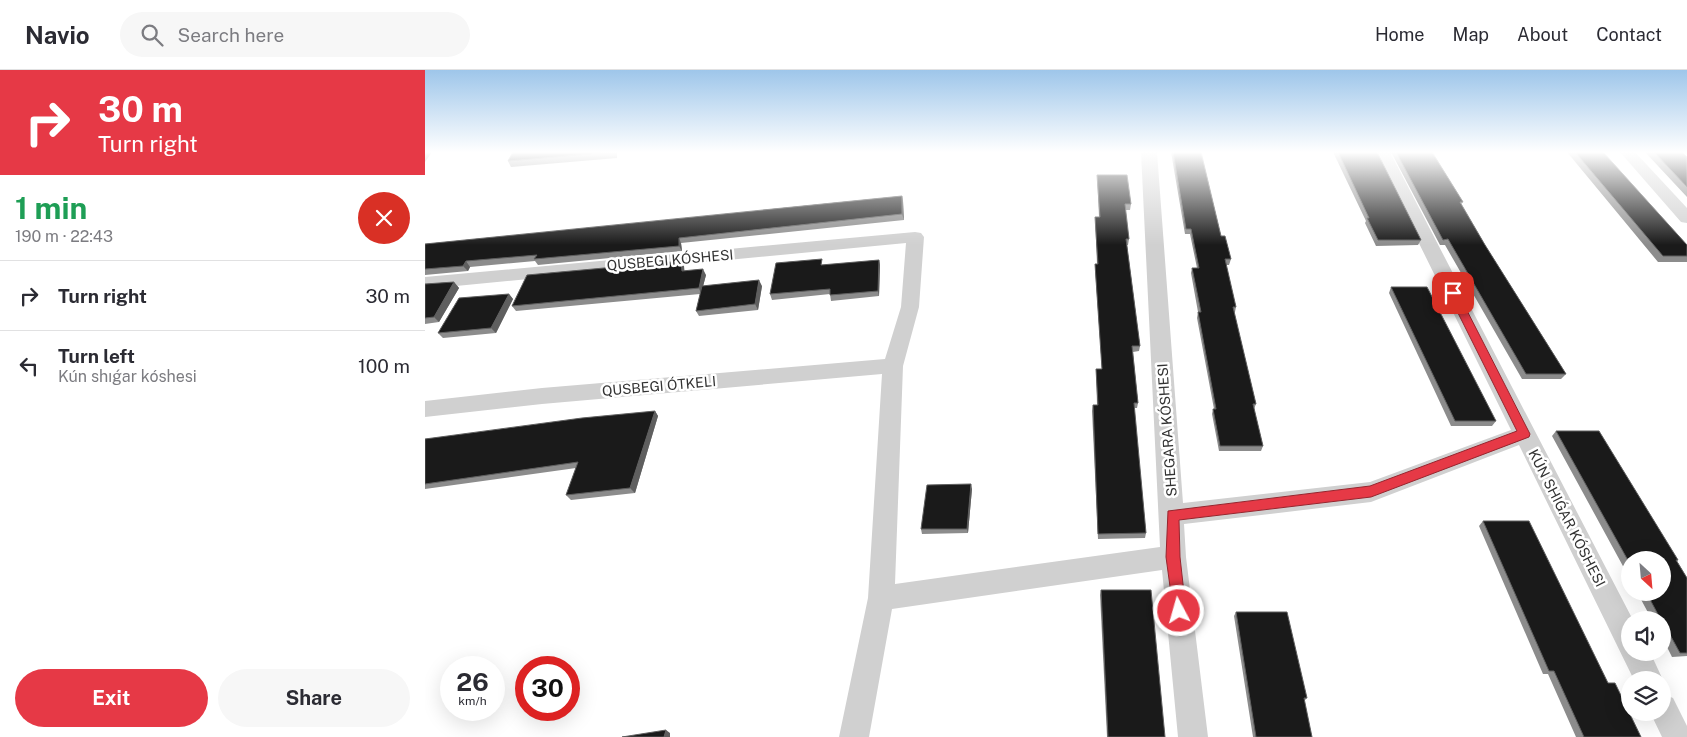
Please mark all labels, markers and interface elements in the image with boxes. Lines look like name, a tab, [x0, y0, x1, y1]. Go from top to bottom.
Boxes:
search box	[120, 12, 470, 57]
text: Navio	[25, 21, 90, 49]
icon: search	[138, 21, 166, 49]
text: Search here	[178, 24, 284, 46]
text: Home	[1375, 24, 1425, 45]
text: Map	[1453, 24, 1489, 45]
text: About	[1517, 24, 1568, 45]
text: Contact	[1596, 24, 1662, 45]
text: 30 m	[98, 89, 183, 130]
icon: right	[15, 90, 80, 155]
text: Turn right	[98, 131, 198, 157]
text: 1 min	[15, 190, 87, 226]
button: close	[358, 192, 410, 244]
text: 190 m · 22:43	[15, 227, 113, 246]
street label: QUSBEGI KÓSHESI	[606, 245, 734, 274]
pin	[1432, 272, 1474, 314]
icon: arrive	[1439, 279, 1467, 307]
icon: right	[15, 282, 43, 310]
text: Turn right	[58, 285, 147, 307]
text: 30 m	[365, 285, 410, 307]
text: Turn left	[58, 345, 135, 367]
icon: left	[15, 352, 43, 380]
text: 100 m	[358, 355, 410, 377]
street label: SHEGARA KÓSHESI	[1152, 363, 1180, 497]
text: Kún shıǵar kóshesi	[58, 367, 197, 386]
street label: QUSBEGI ÓTKELI	[601, 371, 717, 399]
street label: KÚN SHIǴAR KÓSHESI	[1525, 446, 1610, 589]
north arrow	[1621, 551, 1671, 601]
map controls	[1621, 551, 1671, 721]
position arrow	[1152, 584, 1204, 636]
button: sound	[1621, 611, 1671, 661]
speed limit sign: 30	[515, 656, 580, 721]
text: 26	[456, 667, 489, 697]
button: Exit	[15, 669, 208, 727]
button: Share	[218, 669, 410, 727]
button: layers	[1621, 671, 1671, 721]
text: km/h	[458, 694, 487, 708]

